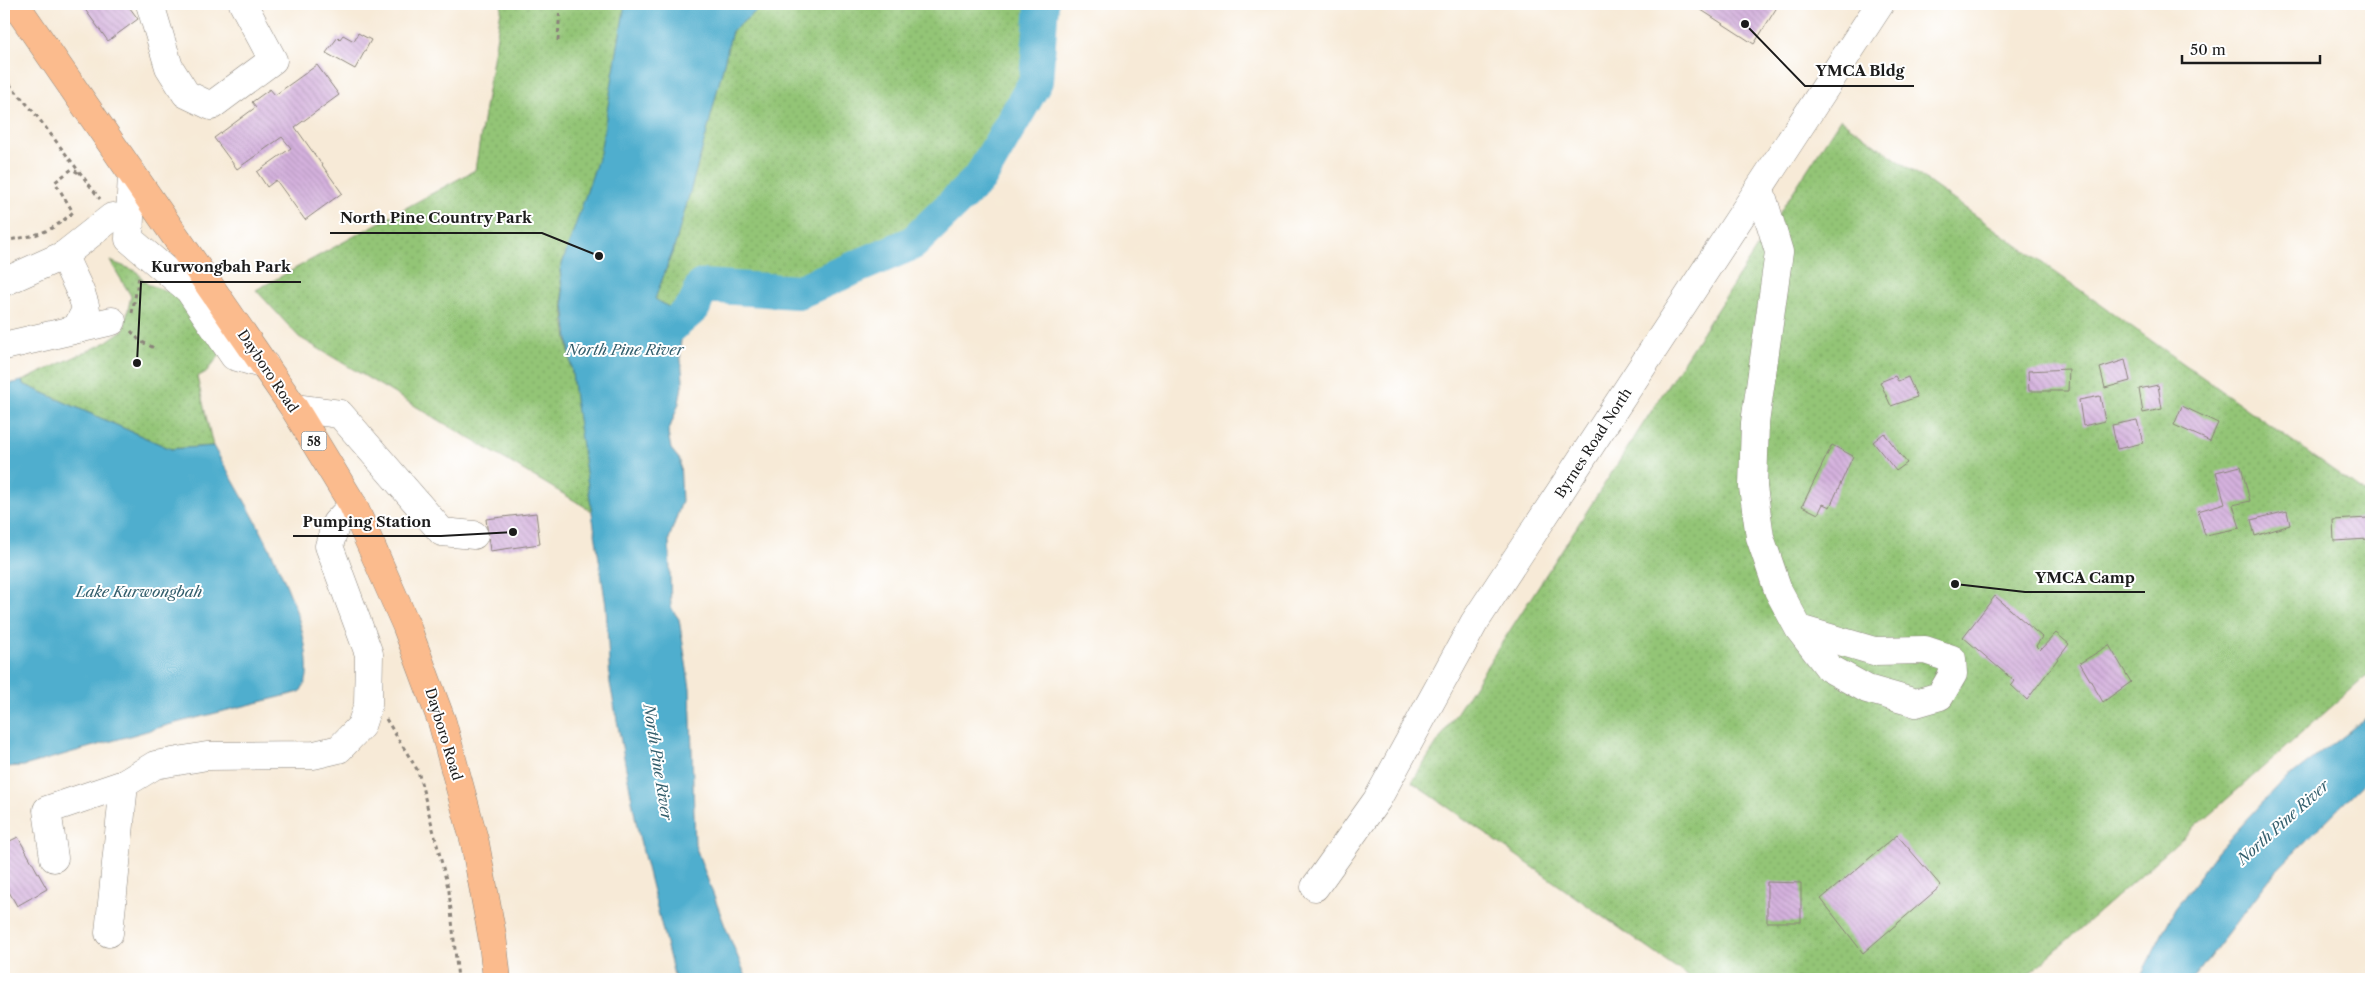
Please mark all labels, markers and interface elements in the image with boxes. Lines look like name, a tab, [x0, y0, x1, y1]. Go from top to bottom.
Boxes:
scale bar	[2182, 32, 2320, 64]
text: 50 m	[2190, 40, 2226, 59]
callout: YMCA Bldg	[1805, 56, 1914, 86]
text: YMCA Bldg	[1815, 61, 1905, 80]
callout: North Pine Country Park	[330, 203, 542, 233]
text: North Pine Country Park	[340, 208, 533, 227]
callout: Kurwongbah Park	[141, 252, 301, 282]
text: Kurwongbah Park	[151, 257, 292, 276]
street label: Dayboro Road	[234, 326, 303, 416]
water label: North Pine River	[565, 340, 685, 359]
street label: Byrnes Road North	[1551, 384, 1635, 501]
road number: 58	[302, 432, 326, 451]
callout: Pumping Station	[293, 506, 441, 536]
text: Pumping Station	[303, 512, 432, 531]
callout: YMCA Camp	[2025, 562, 2145, 592]
text: YMCA Camp	[2034, 568, 2135, 587]
water label: Lake Kurwongbah	[75, 582, 202, 601]
street label: Dayboro Road	[421, 686, 467, 783]
water label: North Pine River	[639, 702, 677, 822]
water label: North Pine River	[2232, 775, 2334, 869]

